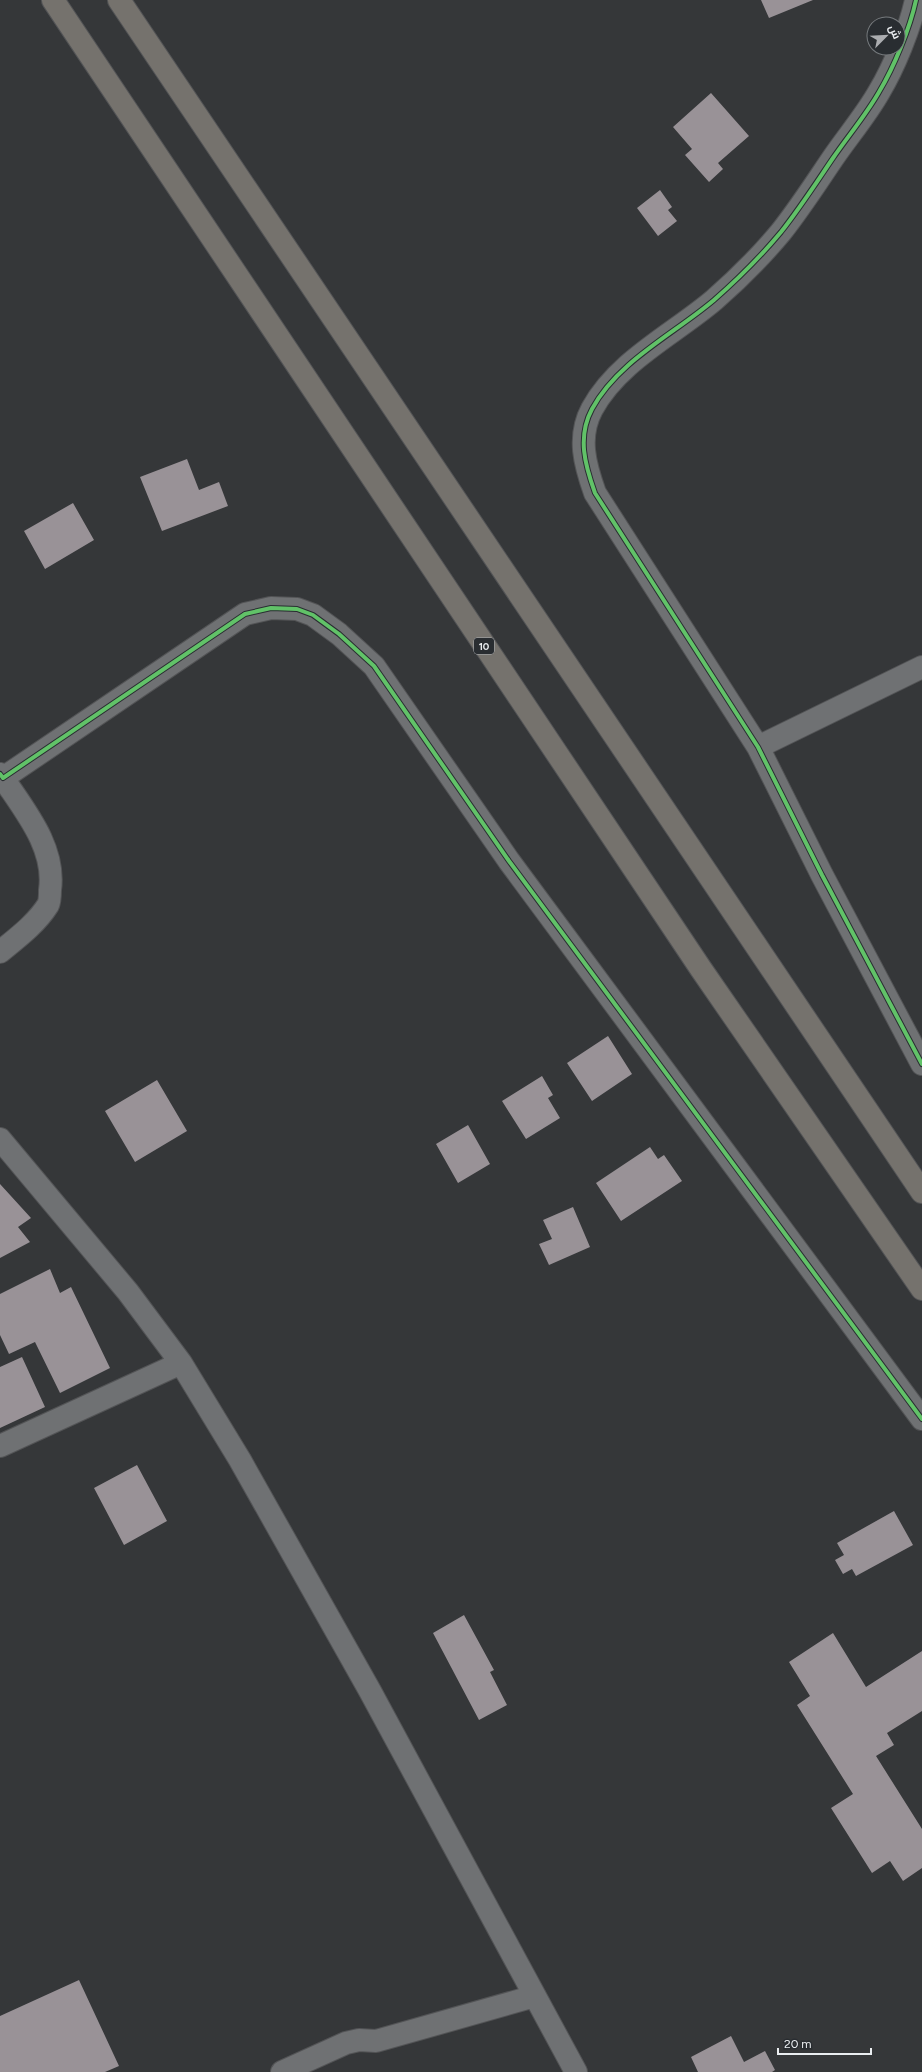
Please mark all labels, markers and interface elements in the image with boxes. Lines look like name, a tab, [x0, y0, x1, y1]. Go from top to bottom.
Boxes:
north arrow	[866, 16, 906, 56]
text: ش	[886, 23, 903, 41]
road number: 10	[474, 638, 494, 654]
scale bar	[778, 2030, 871, 2056]
text: 20 m	[784, 2037, 812, 2051]

